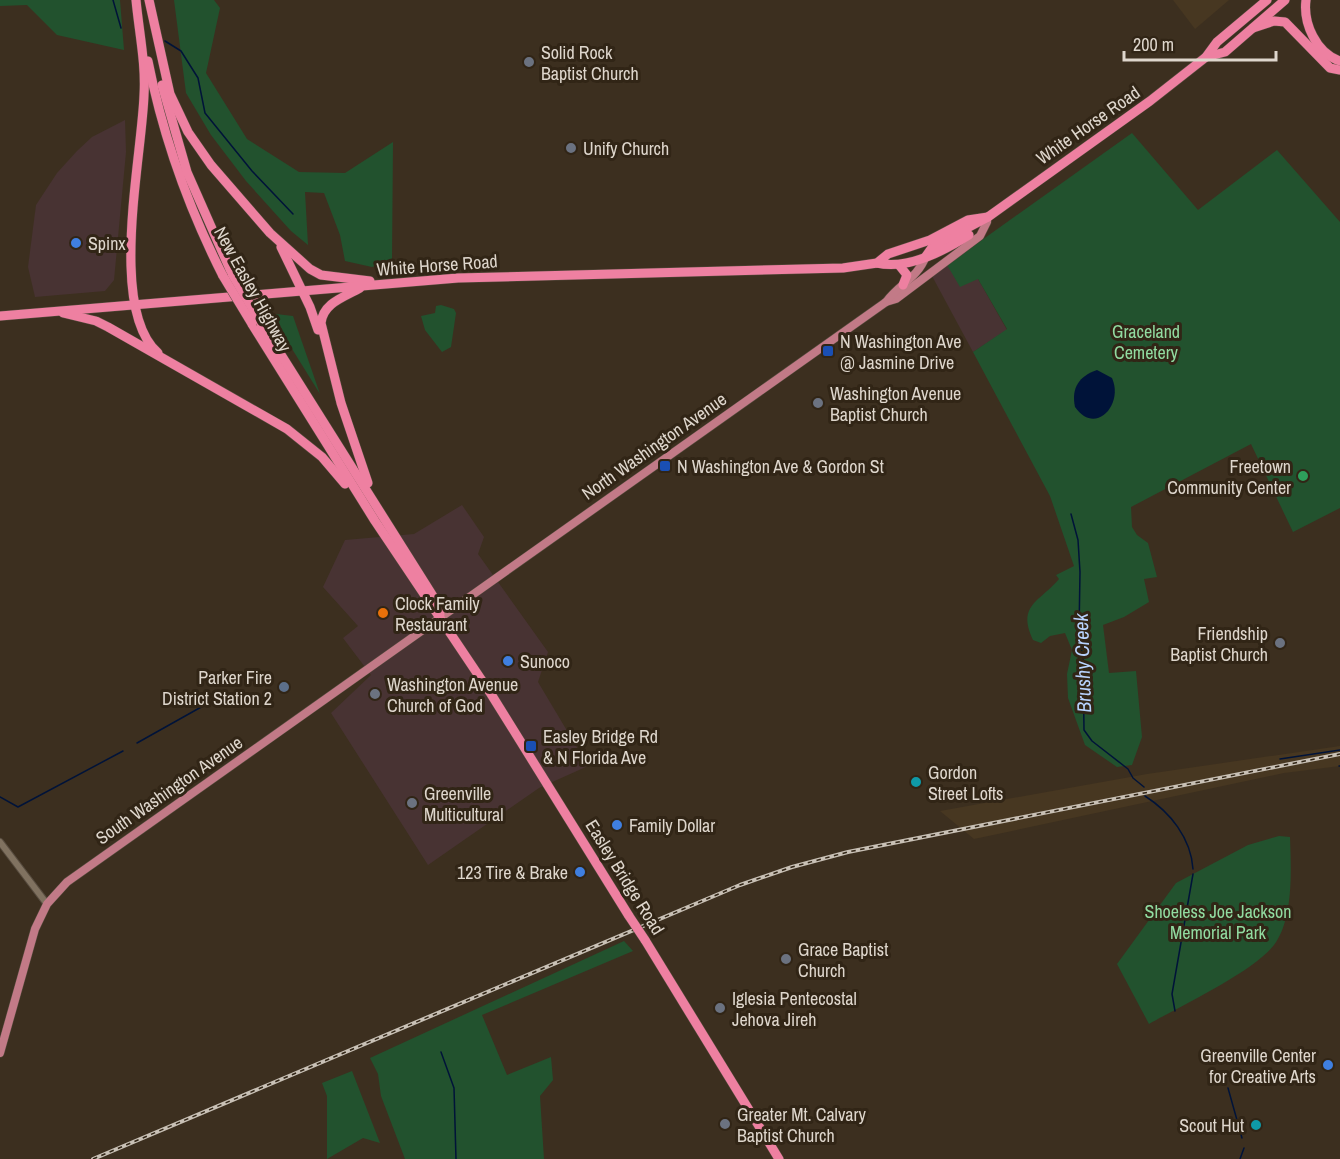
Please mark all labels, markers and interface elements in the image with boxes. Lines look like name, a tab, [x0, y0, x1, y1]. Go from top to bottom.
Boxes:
scale bar	[1124, 24, 1276, 62]
text: 200 m	[1133, 32, 1174, 57]
place label: Solid Rock Baptist Church	[541, 40, 639, 86]
marker: Solid Rock Baptist Church	[522, 55, 536, 69]
street label: White Horse Road	[1031, 80, 1145, 170]
place label: Unify Church	[583, 136, 669, 161]
marker: Unify Church	[564, 141, 578, 155]
street label: New Easley Highway	[208, 222, 298, 357]
place label: Spinx	[88, 231, 126, 256]
marker: Spinx	[69, 236, 83, 250]
street label: White Horse Road	[376, 248, 498, 282]
park label: Graceland Cemetery	[1112, 319, 1180, 365]
place label: N Washington Ave @ Jasmine Drive	[840, 329, 961, 375]
marker: N Washington Ave @ Jasmine Drive	[821, 344, 835, 358]
place label: Washington Avenue Baptist Church	[830, 381, 961, 427]
street label: North Washington Avenue	[577, 387, 731, 505]
marker: Washington Avenue Baptist Church	[811, 396, 825, 410]
place label: N Washington Ave & Gordon St	[677, 454, 884, 479]
place label: Freetown Community Center	[1167, 454, 1291, 500]
marker: N Washington Ave & Gordon St	[658, 459, 672, 473]
marker: Freetown Community Center	[1296, 469, 1310, 483]
place label: Clock Family Restaurant	[395, 591, 480, 637]
marker: Clock Family Restaurant	[376, 606, 390, 620]
water label: Brushy Creek	[1067, 612, 1097, 713]
place label: Friendship Baptist Church	[1170, 621, 1268, 667]
marker: Friendship Baptist Church	[1273, 636, 1287, 650]
place label: Sunoco	[520, 649, 570, 674]
marker: Sunoco	[501, 654, 515, 668]
place label: Parker Fire District Station 2	[162, 665, 272, 711]
place label: Washington Avenue Church of God	[387, 672, 518, 718]
marker: Parker Fire District Station 2	[277, 680, 291, 694]
marker: Washington Avenue Church of God	[368, 687, 382, 701]
place label: Easley Bridge Rd & N Florida Ave	[543, 724, 658, 770]
street label: South Washington Avenue	[91, 730, 247, 850]
marker: Easley Bridge Rd & N Florida Ave	[524, 739, 538, 753]
place label: Gordon Street Lofts	[928, 760, 1004, 806]
marker: Gordon Street Lofts	[909, 775, 923, 789]
place label: Greenville Multicultural	[424, 781, 504, 827]
marker: Greenville Multicultural	[405, 796, 419, 810]
place label: Family Dollar	[629, 813, 715, 838]
street label: Easley Bridge Road	[580, 815, 670, 939]
marker: Family Dollar	[610, 818, 624, 832]
place label: 123 Tire & Brake	[457, 860, 568, 885]
marker: 123 Tire & Brake	[573, 865, 587, 879]
park label: Shoeless Joe Jackson Memorial Park	[1145, 899, 1291, 945]
place label: Grace Baptist Church	[798, 937, 888, 983]
marker: Grace Baptist Church	[779, 952, 793, 966]
place label: Iglesia Pentecostal Jehova Jireh	[732, 986, 857, 1032]
marker: Iglesia Pentecostal Jehova Jireh	[713, 1001, 727, 1015]
place label: Greenville Center for Creative Arts	[1200, 1043, 1316, 1089]
marker: Greenville Center for Creative Arts	[1321, 1058, 1335, 1072]
place label: Greater Mt. Calvary Baptist Church	[737, 1102, 866, 1148]
place label: Scout Hut	[1179, 1113, 1244, 1138]
marker: Greater Mt. Calvary Baptist Church	[718, 1117, 732, 1131]
marker: Scout Hut	[1249, 1118, 1263, 1132]

